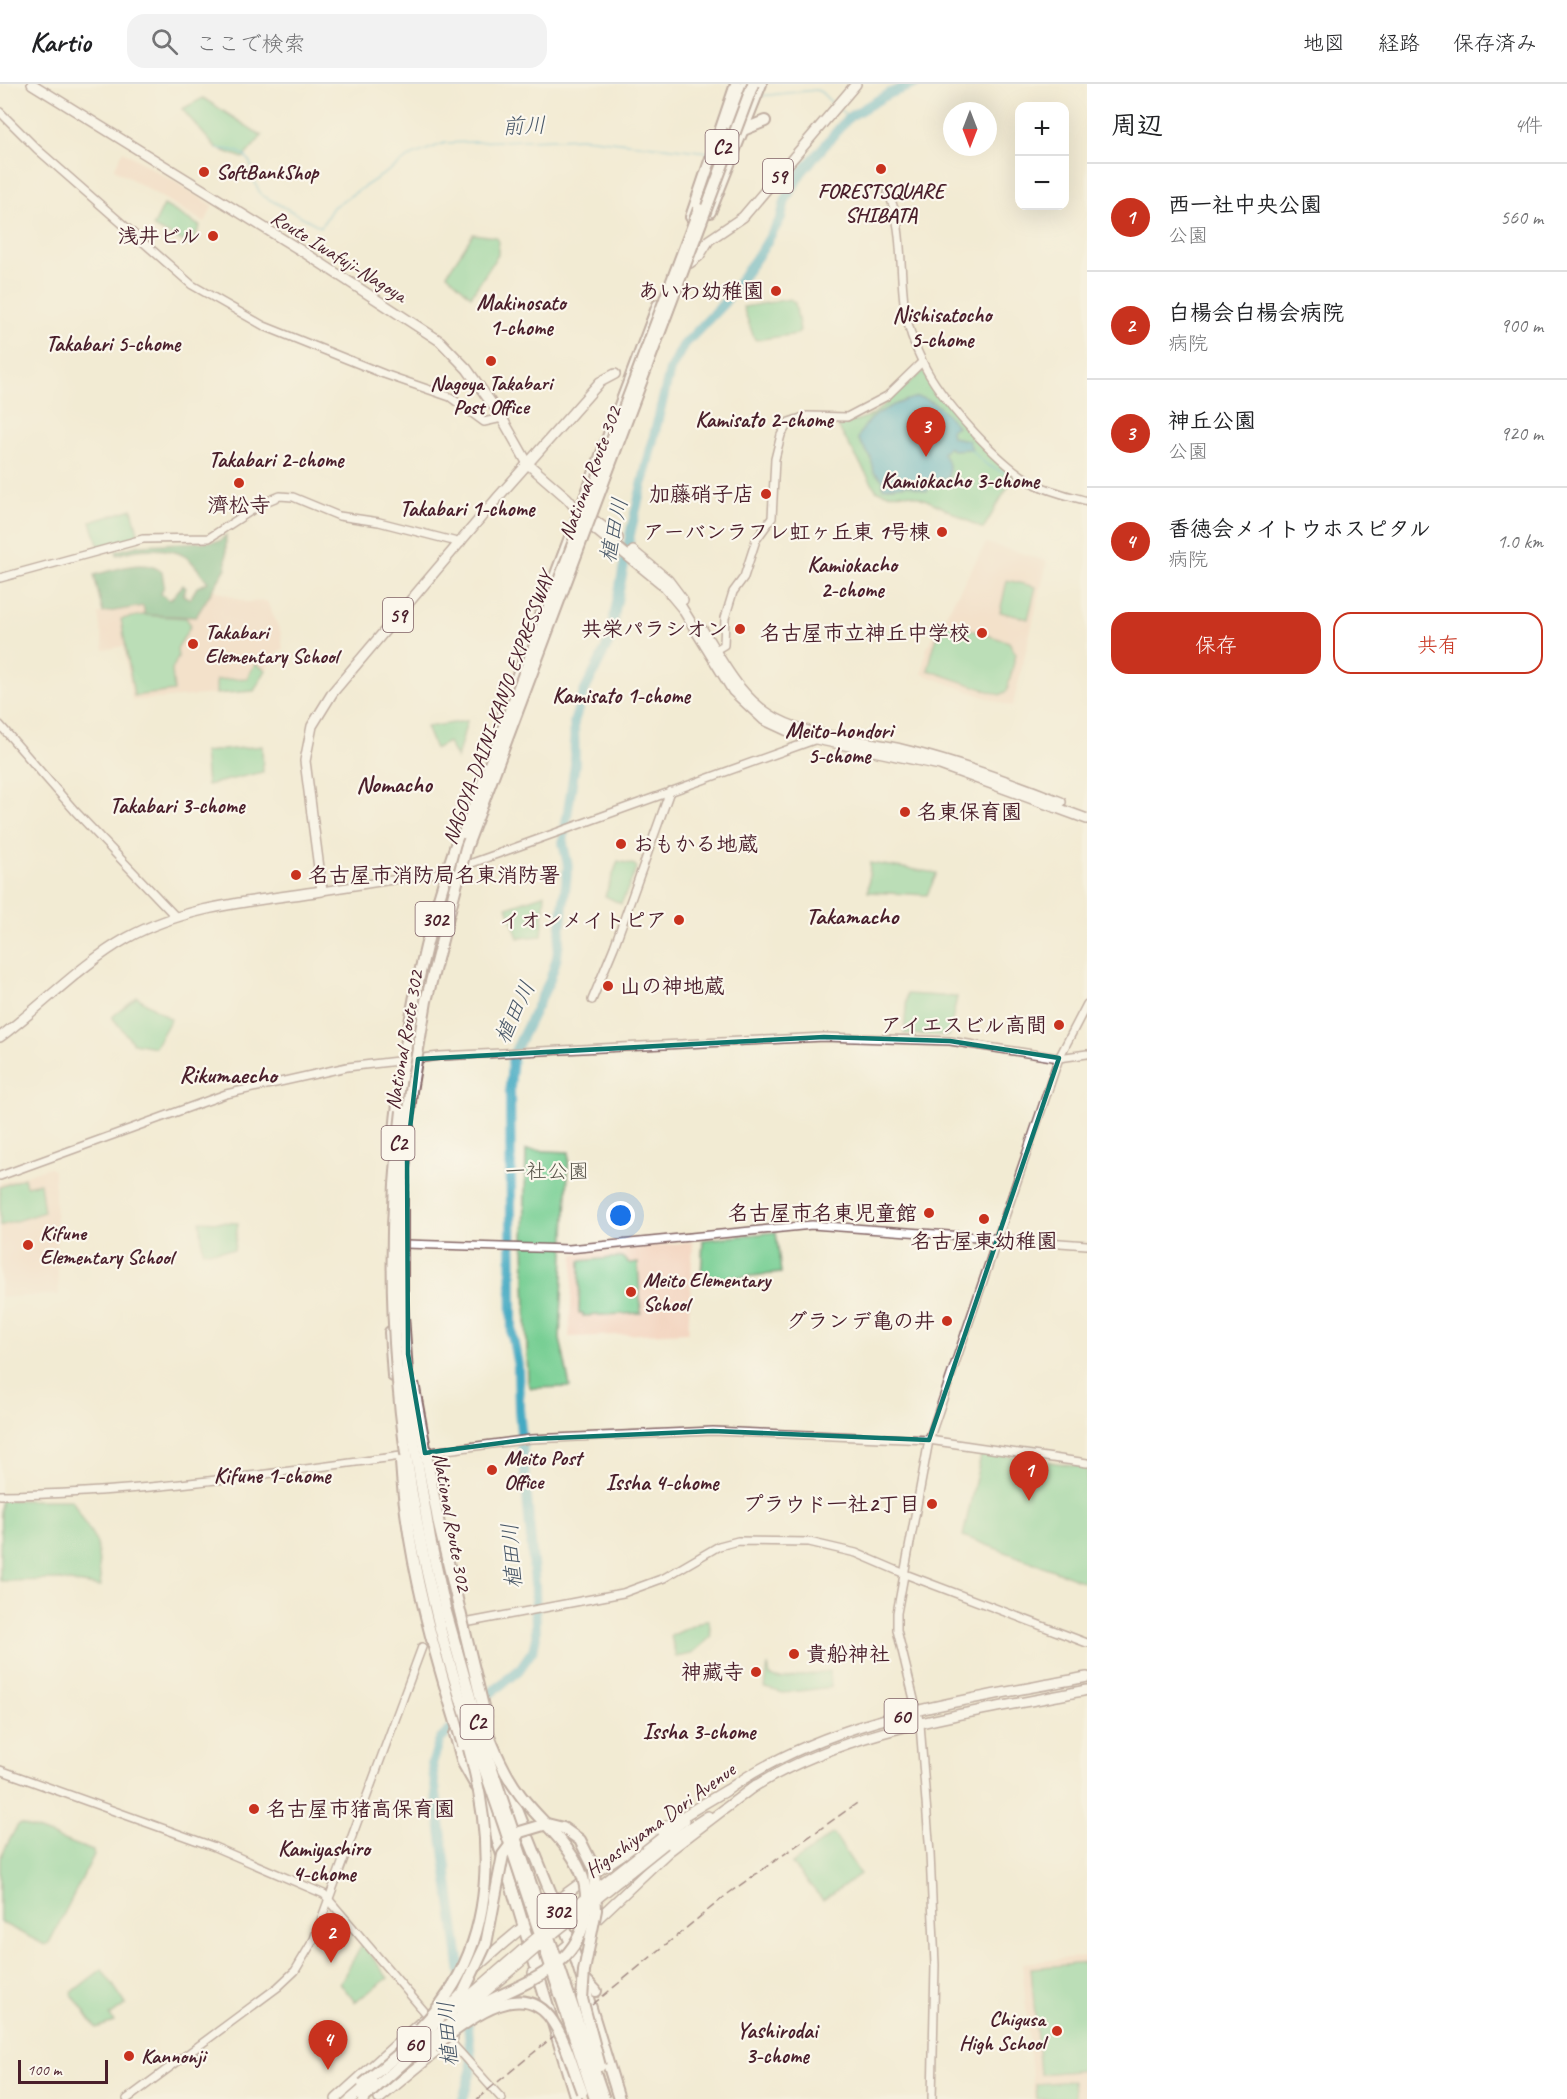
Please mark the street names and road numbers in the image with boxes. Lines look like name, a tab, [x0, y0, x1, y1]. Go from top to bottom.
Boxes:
road number: C2	[706, 130, 738, 164]
road number: 59	[763, 159, 793, 193]
street label: Route Iwafuji-Nagoya	[266, 204, 414, 309]
street label: National Route 302	[553, 401, 628, 543]
street label: NAGOYA-DAINI-KANJO EXPRESSWAY	[436, 564, 561, 848]
road number: 59	[383, 598, 413, 632]
road number: 302	[416, 902, 454, 936]
street label: National Route 302	[379, 967, 429, 1112]
road number: C2	[382, 1126, 414, 1160]
street label: National Route 302	[427, 1450, 477, 1595]
road number: 60	[884, 1699, 918, 1733]
road number: C2	[460, 1705, 494, 1739]
street label: Higashiyama Dori Avenue	[580, 1756, 742, 1883]
road number: 302	[538, 1894, 576, 1928]
road number: 60	[398, 2027, 430, 2061]

